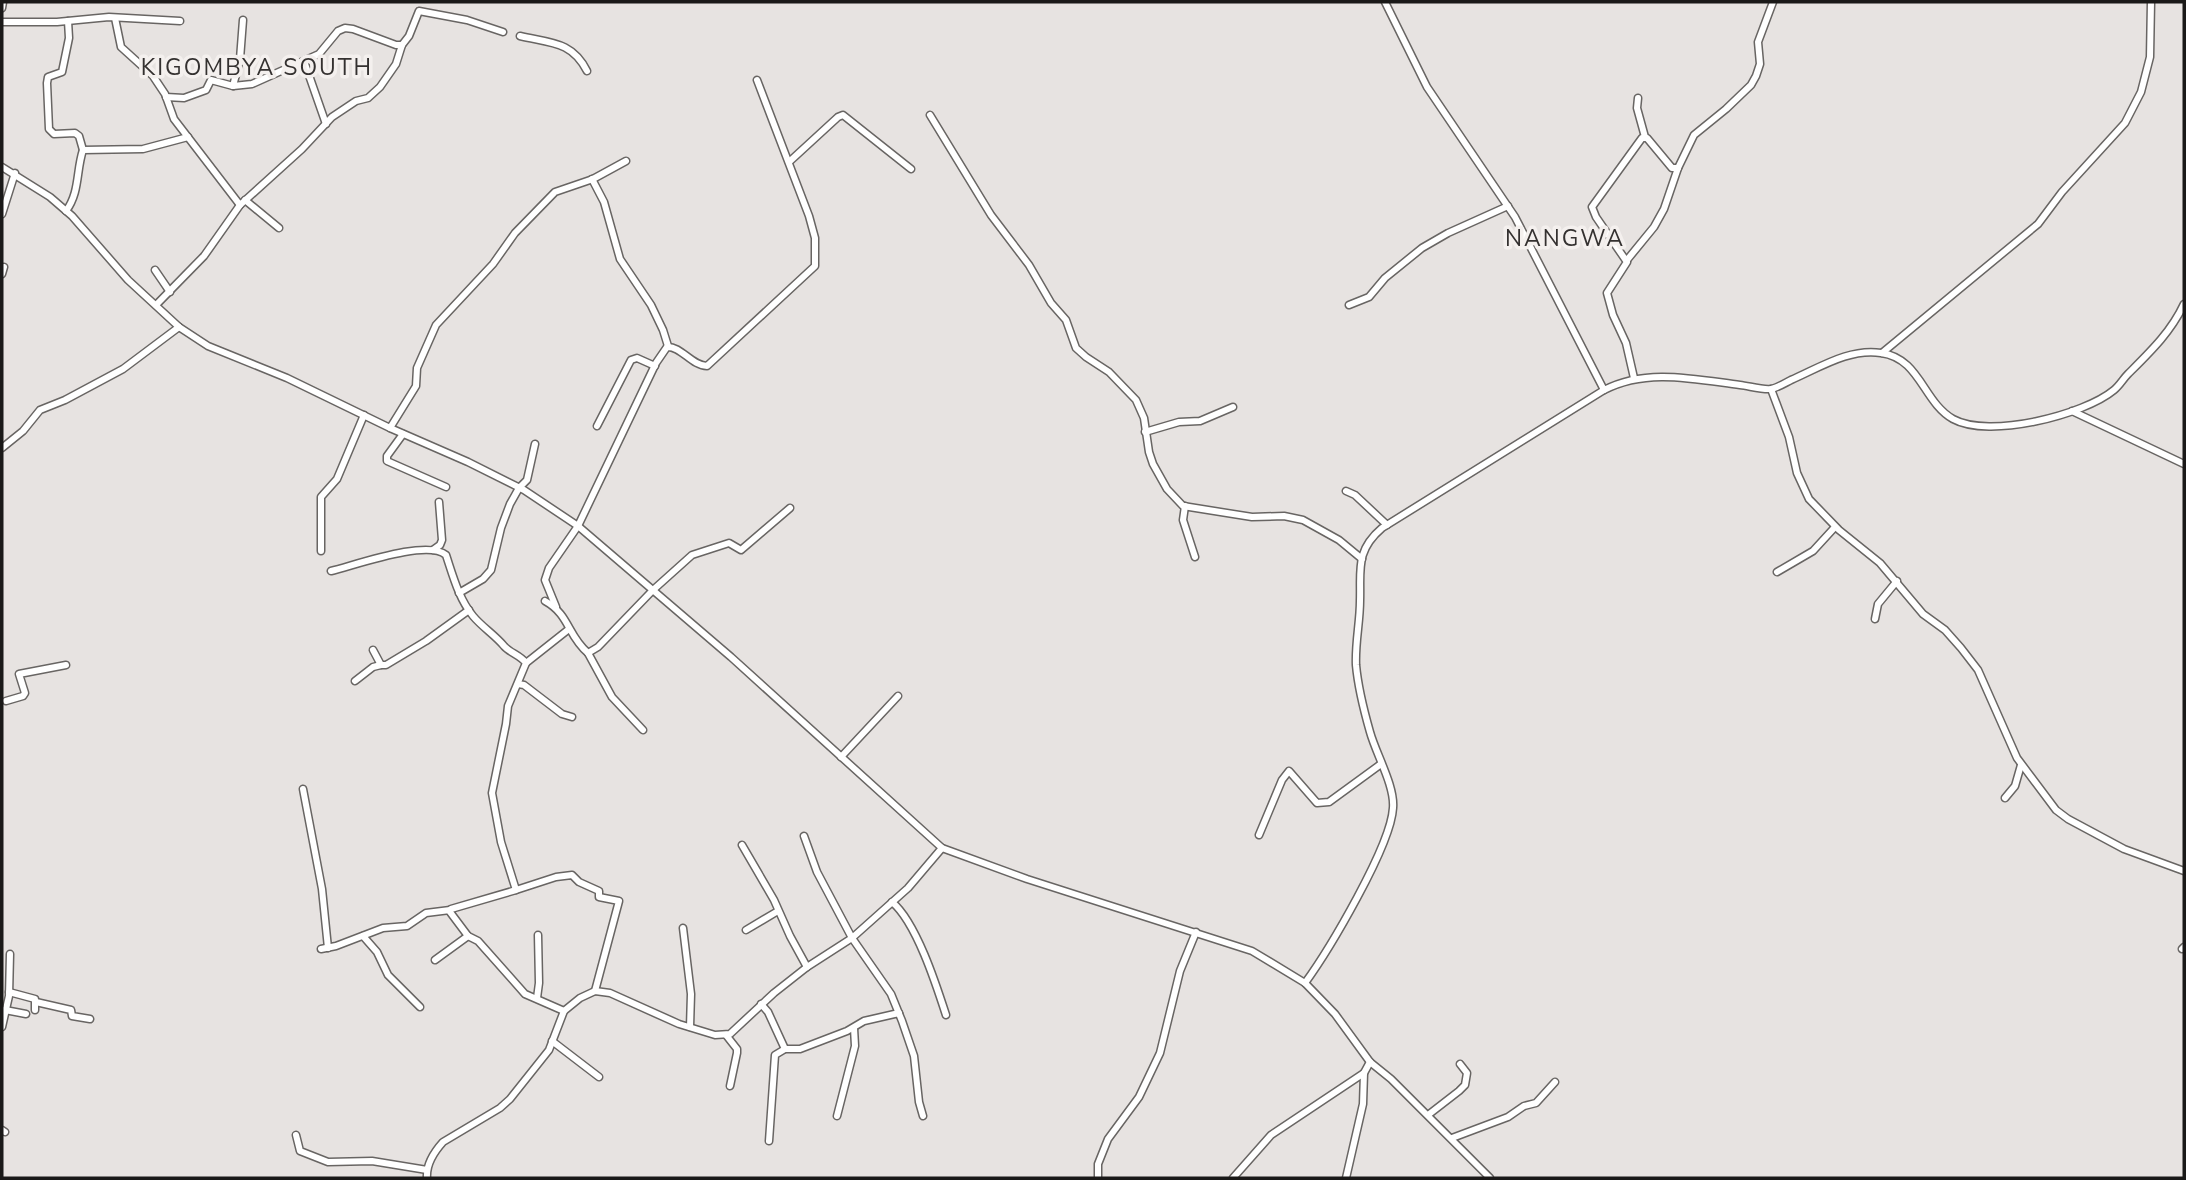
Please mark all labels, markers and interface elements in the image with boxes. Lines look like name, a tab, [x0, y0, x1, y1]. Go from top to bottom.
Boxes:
district label: KIGOMBYA SOUTH	[141, 52, 373, 83]
district label: NANGWA	[1505, 223, 1625, 254]

